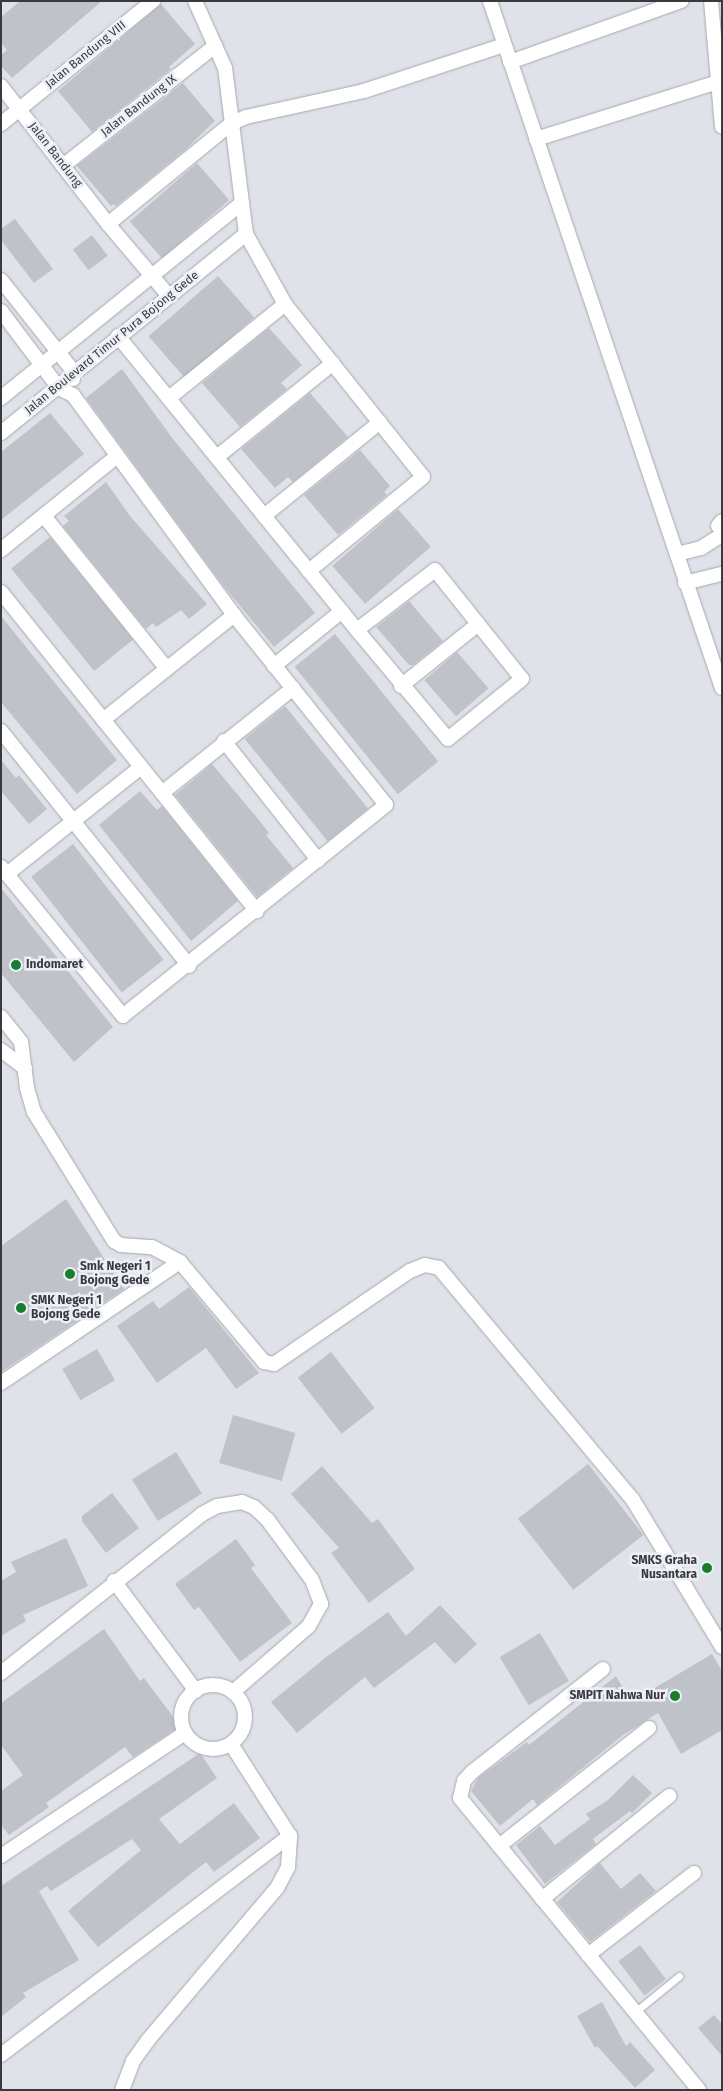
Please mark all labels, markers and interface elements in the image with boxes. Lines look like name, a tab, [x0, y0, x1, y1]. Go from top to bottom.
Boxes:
street label: Jalan Bandung VIII	[43, 18, 129, 92]
street label: Jalan Bandung IX	[98, 72, 180, 140]
street label: Jalan Bandung	[25, 120, 85, 190]
street label: Jalan Boulevard Timur Pura Bojong Gede	[22, 268, 202, 418]
place label: Indomaret	[26, 958, 83, 972]
marker: Indomaret	[10, 959, 22, 971]
place label: Smk Negeri 1 Bojong Gede	[80, 1260, 151, 1288]
marker: Smk Negeri 1 Bojong Gede	[64, 1268, 76, 1280]
place label: SMK Negeri 1 Bojong Gede	[31, 1294, 102, 1322]
marker: SMK Negeri 1 Bojong Gede	[15, 1302, 27, 1314]
place label: SMKS Graha Nusantara	[631, 1554, 697, 1582]
marker: SMKS Graha Nusantara	[701, 1562, 713, 1574]
place label: SMPIT Nahwa Nur	[569, 1689, 665, 1703]
marker: SMPIT Nahwa Nur	[669, 1690, 681, 1702]

